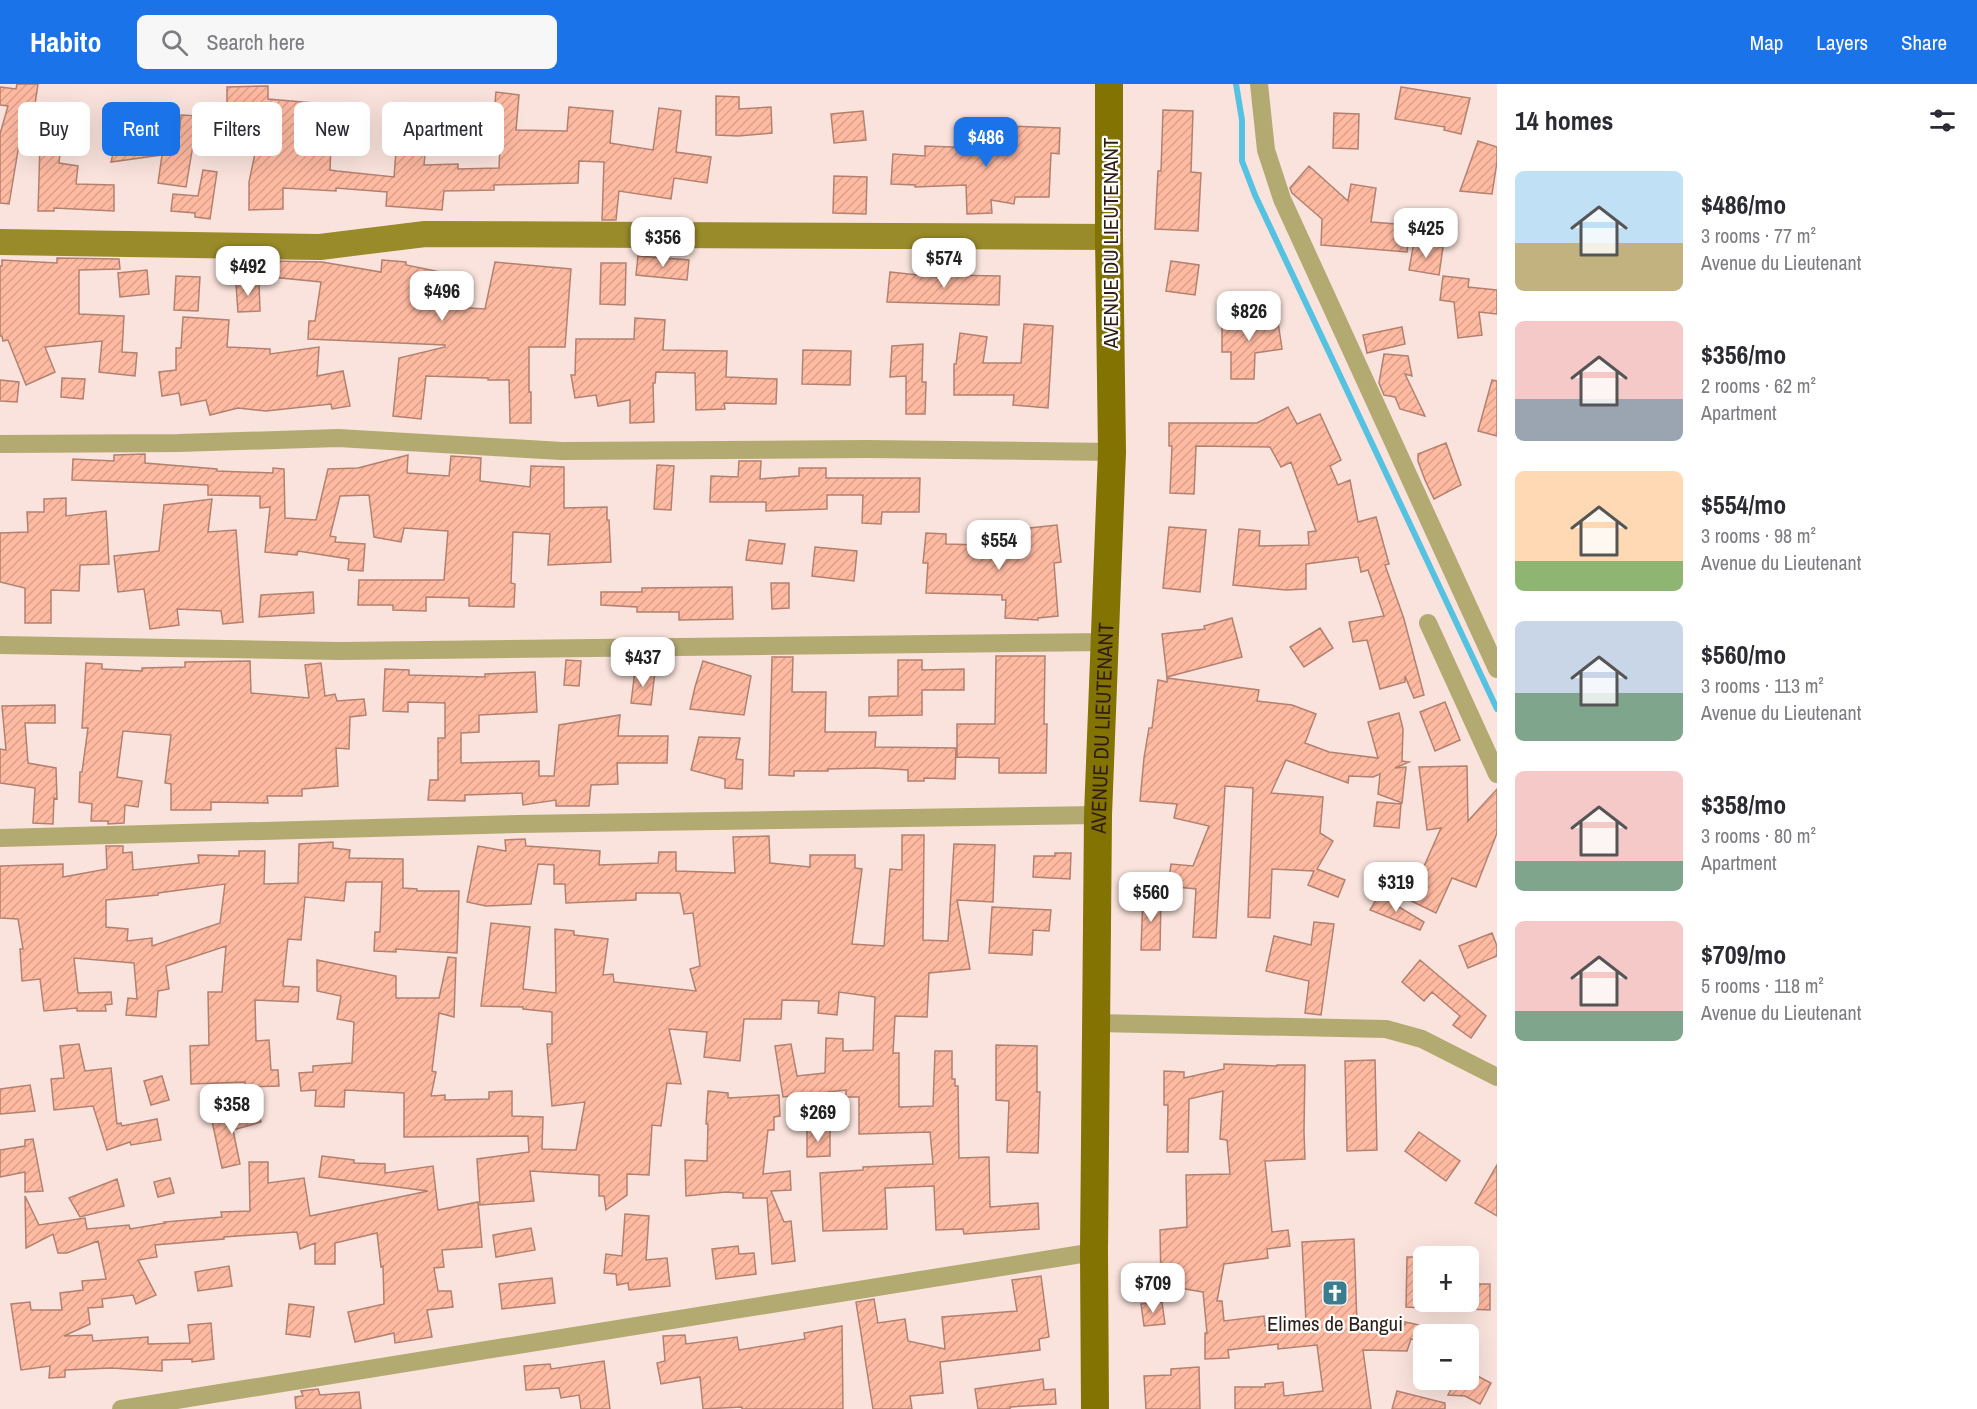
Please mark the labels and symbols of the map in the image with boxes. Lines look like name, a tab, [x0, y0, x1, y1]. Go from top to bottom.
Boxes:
pin: $486	[950, 117, 1022, 168]
street label: AVENUE DU LIEUTENANT	[1096, 137, 1125, 350]
pin: $425	[1390, 208, 1462, 259]
pin: $356	[627, 217, 699, 268]
pin: $574	[908, 238, 980, 289]
pin: $492	[212, 246, 284, 297]
pin: $496	[406, 271, 478, 322]
pin: $826	[1213, 291, 1285, 342]
pin: $554	[963, 520, 1035, 571]
street label: AVENUE DU LIEUTENANT	[1083, 621, 1120, 835]
pin: $437	[607, 637, 679, 688]
pin: $319	[1360, 862, 1432, 913]
pin: $560	[1115, 872, 1187, 923]
pin: $358	[196, 1084, 268, 1135]
pin: $269	[782, 1092, 854, 1143]
pin: $709	[1117, 1263, 1189, 1314]
church icon: Elimes de Bangui	[1320, 1278, 1350, 1308]
place label: Elimes de Bangui	[1267, 1309, 1403, 1338]

